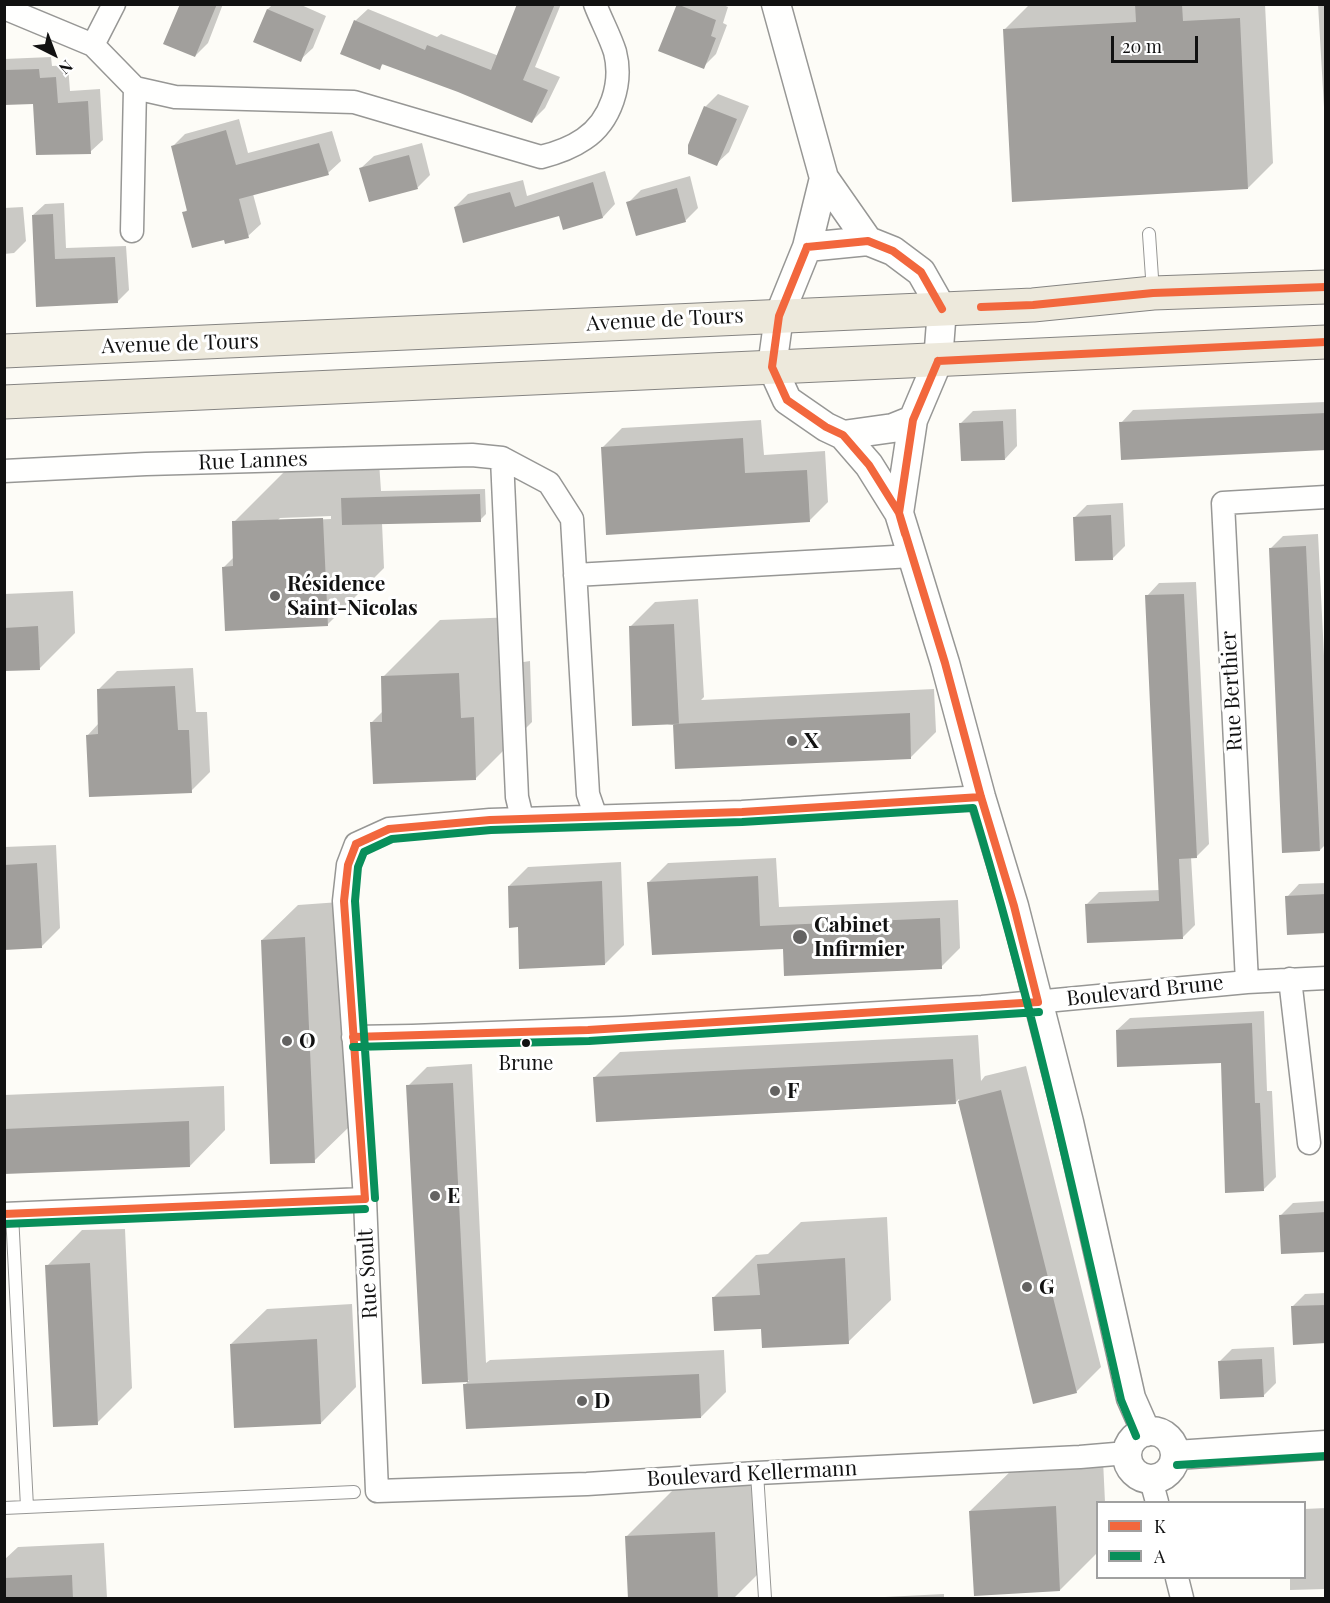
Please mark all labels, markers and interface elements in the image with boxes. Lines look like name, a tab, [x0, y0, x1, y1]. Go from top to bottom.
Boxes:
north arrow	[24, 24, 84, 84]
scale bar	[1114, 24, 1201, 62]
text: 20 m	[1122, 34, 1162, 58]
text: N	[55, 56, 78, 79]
street label: Avenue de Tours	[586, 303, 744, 337]
street label: Avenue de Tours	[101, 329, 259, 359]
street label: Rue Lannes	[198, 446, 308, 476]
place label: Résidence Saint-Nicolas	[287, 571, 418, 621]
marker: Résidence Saint-Nicolas	[268, 589, 282, 603]
street label: Rue Berthier	[1216, 630, 1248, 752]
place label: X	[804, 728, 819, 754]
marker: X	[785, 734, 799, 748]
place label: Cabinet Infirmier	[814, 912, 904, 962]
marker: Cabinet Infirmier	[791, 928, 809, 946]
street label: Boulevard Brune	[1065, 970, 1225, 1012]
place label: O	[299, 1028, 316, 1054]
marker: O	[280, 1034, 294, 1048]
marker: Brune	[520, 1037, 532, 1049]
place label: Brune	[499, 1052, 553, 1076]
place label: F	[787, 1078, 799, 1104]
marker: F	[768, 1084, 782, 1098]
place label: E	[447, 1183, 460, 1209]
marker: E	[428, 1189, 442, 1203]
street label: Rue Soult	[353, 1228, 383, 1320]
place label: G	[1039, 1274, 1054, 1300]
marker: G	[1020, 1280, 1034, 1294]
place label: D	[594, 1388, 610, 1414]
marker: D	[575, 1394, 589, 1408]
street label: Boulevard Kellermann	[646, 1456, 858, 1492]
legend	[1096, 1501, 1306, 1579]
text: K	[1154, 1514, 1166, 1538]
text: A	[1154, 1544, 1165, 1568]

